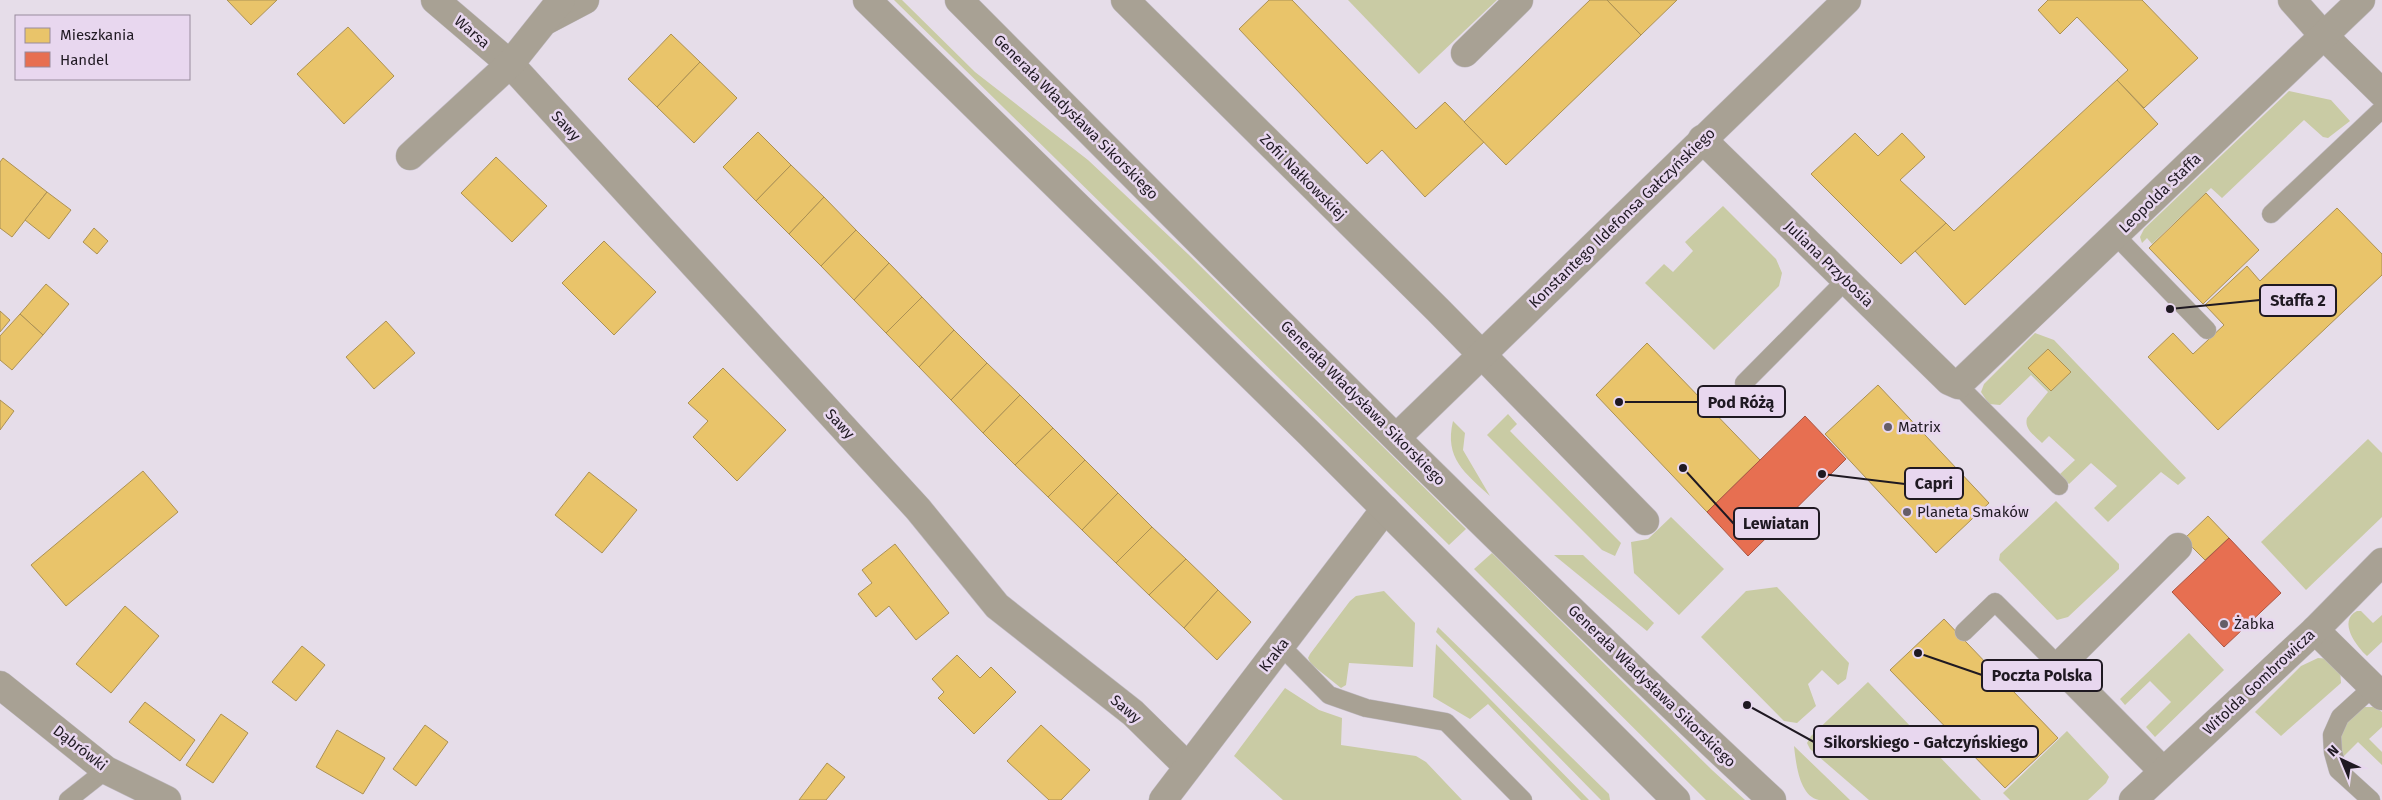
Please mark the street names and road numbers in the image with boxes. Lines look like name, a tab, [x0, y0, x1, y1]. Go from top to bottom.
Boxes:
street label: Warsa	[451, 12, 493, 52]
street label: Generała Władysława Sikorskiego	[990, 31, 1162, 203]
street label: Sawy	[548, 107, 585, 145]
street label: Konstantego Ildefonsa Gałczyńskiego	[1525, 124, 1719, 312]
street label: Zofii Nałkowskiej	[1256, 130, 1350, 224]
street label: Leopolda Staffa	[2115, 149, 2205, 237]
street label: Juliana Przybosia	[1781, 217, 1877, 311]
street label: Generała Władysława Sikorskiego	[1277, 317, 1449, 489]
street label: Sawy	[822, 405, 859, 443]
street label: Generała Władysława Sikorskiego	[1565, 601, 1739, 771]
street label: Witolda Gombrowicza	[2199, 625, 2319, 739]
street label: Kraka	[1255, 635, 1293, 675]
street label: Sawy	[1107, 691, 1145, 727]
street label: Dąbrówki	[49, 721, 111, 775]

